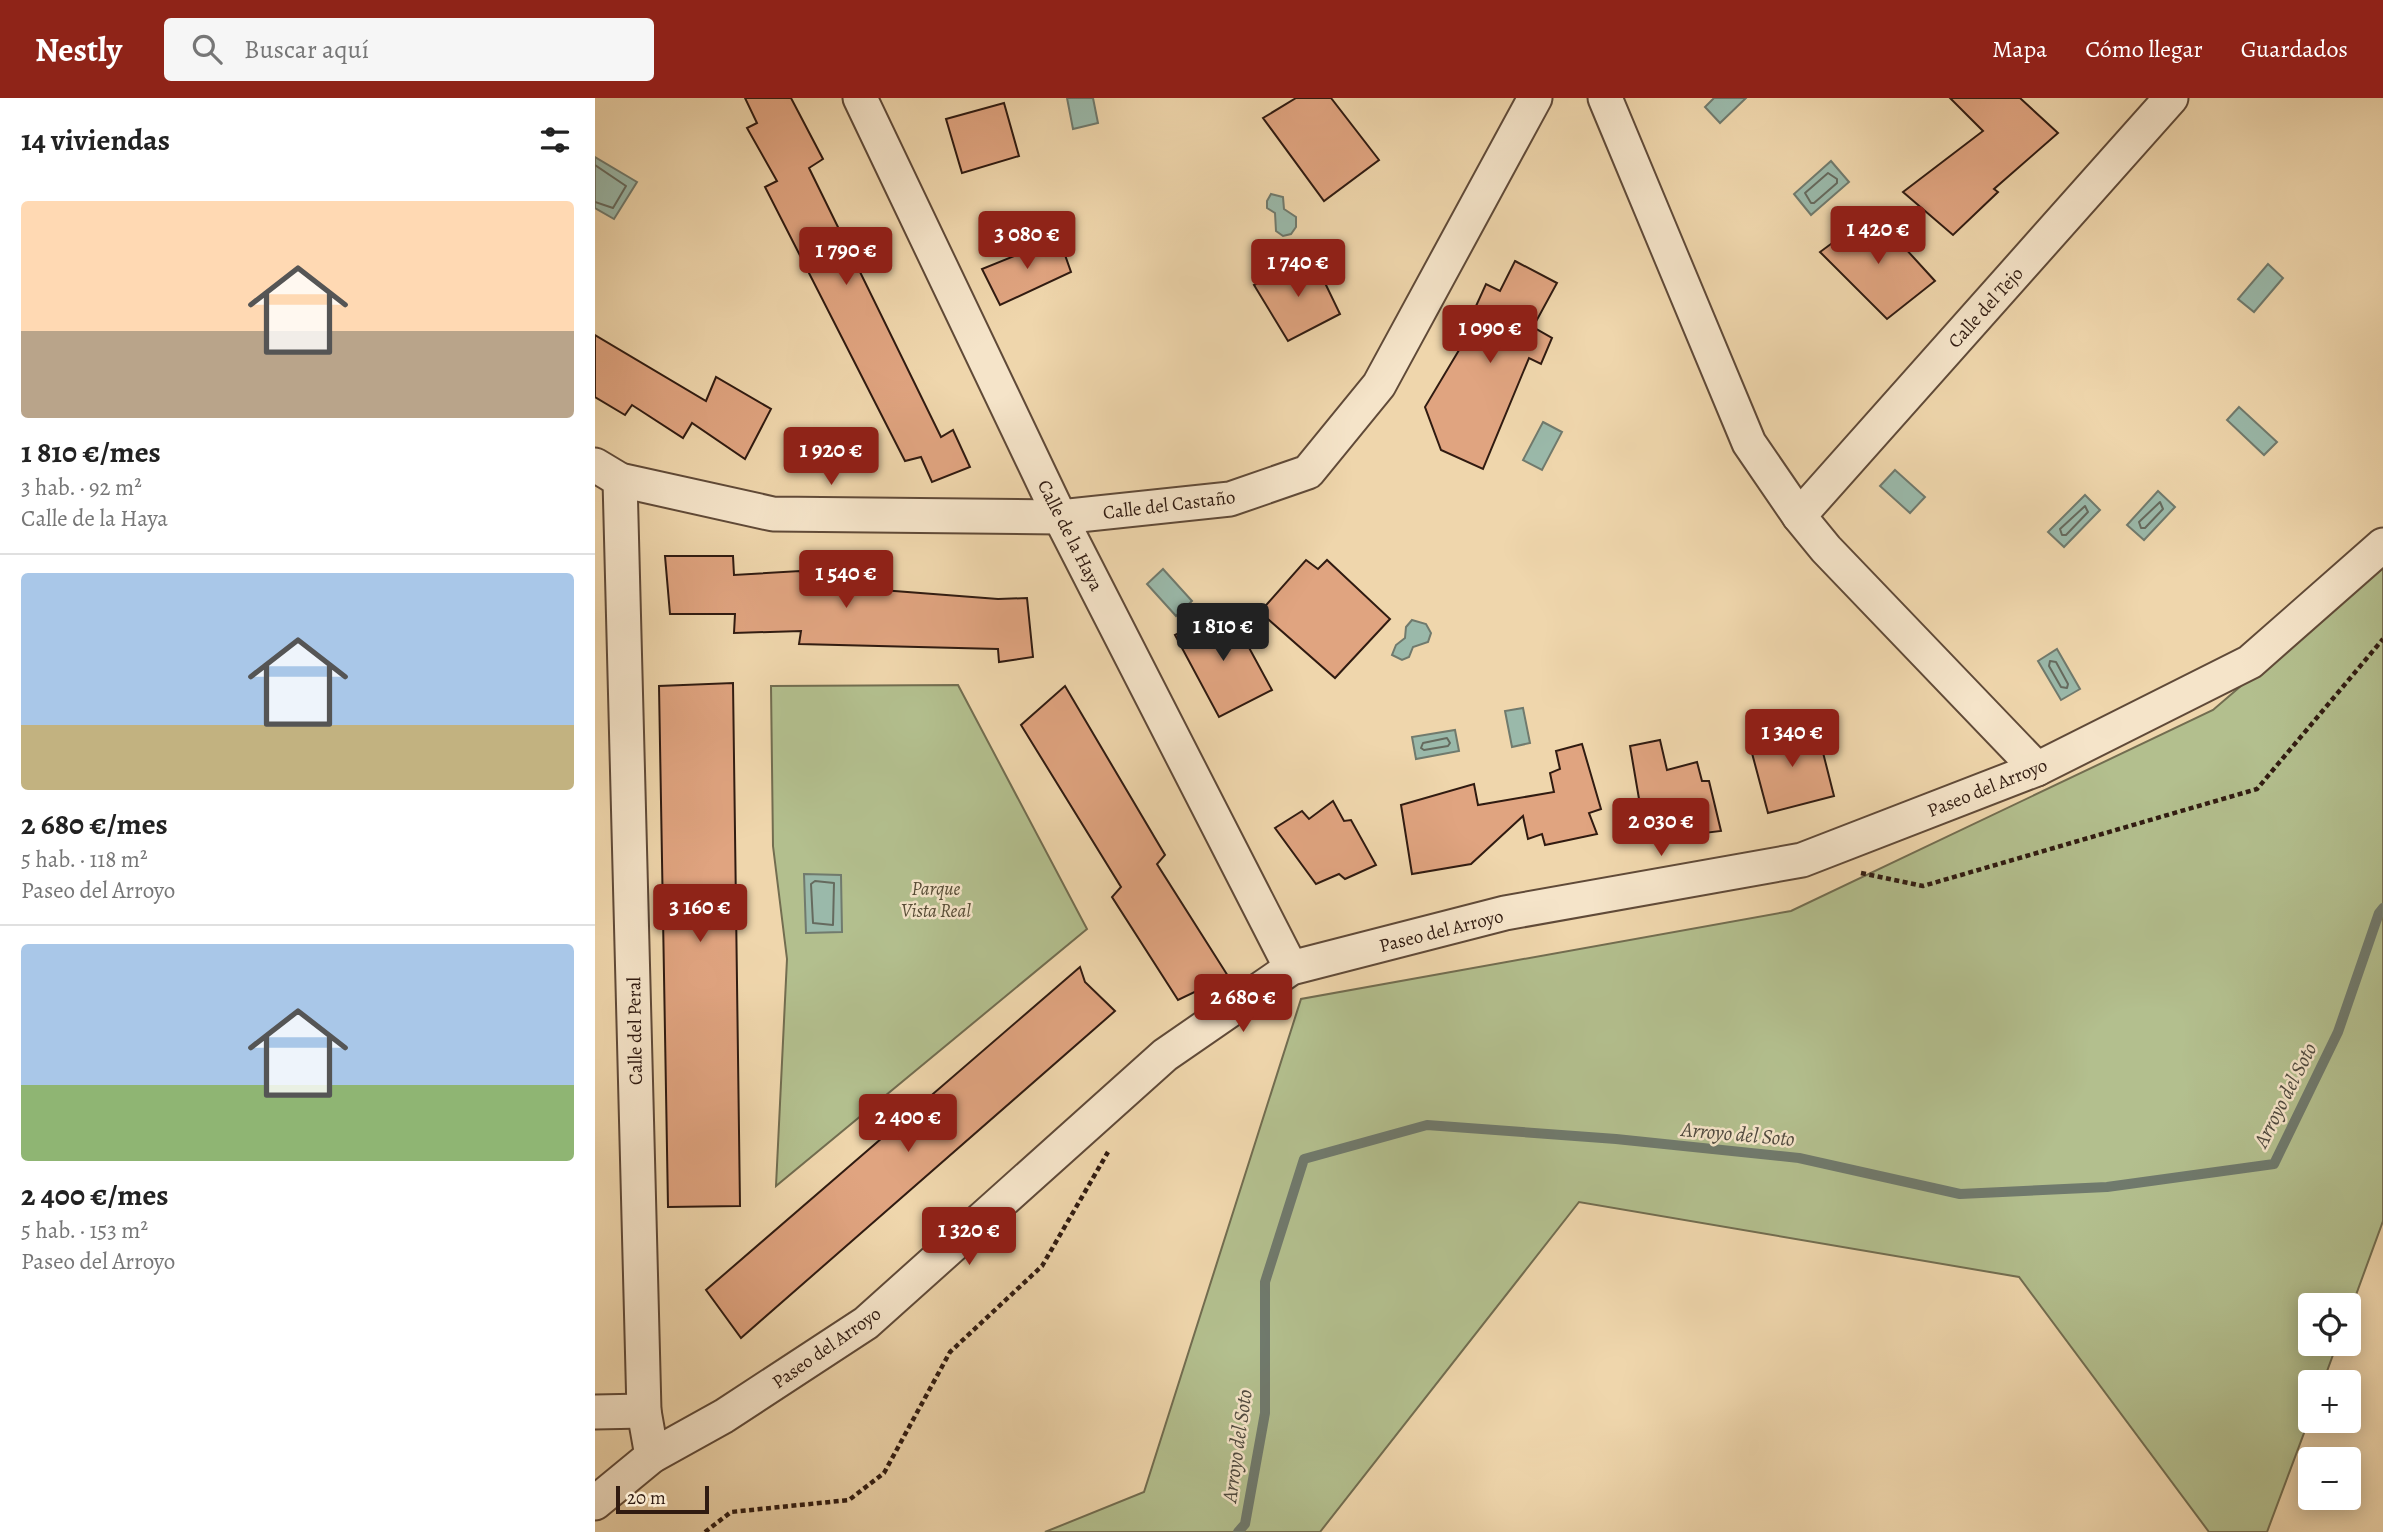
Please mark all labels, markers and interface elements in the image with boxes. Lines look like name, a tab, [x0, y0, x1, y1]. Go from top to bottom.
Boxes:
search box	[164, 18, 654, 81]
text: Nestly	[35, 27, 122, 72]
icon: search	[188, 30, 226, 68]
text: Buscar aquí	[244, 32, 369, 67]
text: Mapa	[1992, 33, 2047, 65]
text: Cómo llegar	[2085, 33, 2203, 65]
text: Guardados	[2241, 33, 2348, 65]
text: 14 viviendas	[21, 120, 170, 160]
icon: filters	[536, 121, 574, 159]
pin: 1 420 €	[1813, 206, 1943, 266]
pin: 3 080 €	[962, 212, 1092, 271]
text: 1 420 €	[1847, 213, 1909, 244]
text: 3 080 €	[994, 218, 1060, 249]
pin: 1 790 €	[781, 228, 911, 287]
text: 1 790 €	[815, 234, 877, 265]
pin: 1 740 €	[1233, 240, 1363, 299]
text: 1 740 €	[1267, 246, 1329, 277]
icon: home	[235, 247, 361, 373]
street label: Calle del Tejo	[1942, 261, 2029, 354]
pin: 1 090 €	[1425, 306, 1555, 365]
text: 1 090 €	[1458, 312, 1522, 343]
pin: 1 920 €	[766, 428, 896, 487]
text: 1 810 €/mes	[21, 432, 161, 472]
text: 1 920 €	[800, 434, 862, 465]
text: 3 hab. · 92 m²	[21, 472, 142, 503]
street label: Calle de la Haya	[1031, 475, 1109, 596]
street label: Calle del Castaño	[1102, 484, 1237, 526]
text: Calle de la Haya	[21, 503, 168, 534]
pin: 1 540 €	[781, 550, 911, 610]
text: 1 540 €	[815, 557, 877, 588]
pin: 1 810 €	[1158, 603, 1288, 663]
text: 1 810 €	[1193, 610, 1253, 641]
icon: home	[235, 619, 361, 745]
pin: 1 340 €	[1727, 710, 1857, 769]
text: 1 340 €	[1761, 716, 1823, 747]
street label: Paseo del Arroyo	[1923, 752, 2051, 824]
pin: 2 030 €	[1596, 798, 1726, 858]
text: 2 680 €/mes	[21, 804, 168, 844]
text: 2 030 €	[1628, 805, 1694, 836]
text: 5 hab. · 118 m²	[21, 844, 148, 875]
text: Paseo del Arroyo	[21, 875, 175, 906]
park label: Parque Vista Real	[901, 876, 971, 924]
pin: 3 160 €	[635, 884, 765, 944]
text: 3 160 €	[669, 891, 731, 922]
street label: Paseo del Arroyo	[1376, 903, 1506, 959]
pin: 2 680 €	[1178, 974, 1308, 1034]
street label: Calle del Peral	[621, 976, 649, 1085]
text: 2 680 €	[1210, 981, 1276, 1012]
icon: home	[235, 990, 361, 1116]
water label: Arroyo del Soto	[2246, 1038, 2323, 1153]
pin: 2 400 €	[843, 1094, 973, 1154]
text: 2 400 €	[875, 1101, 941, 1132]
water label: Arroyo del Soto	[1679, 1115, 1796, 1153]
text: 2 400 €/mes	[21, 1175, 169, 1215]
pin: 1 320 €	[904, 1208, 1034, 1267]
text: 1 320 €	[938, 1214, 1000, 1245]
text: 5 hab. · 153 m²	[21, 1215, 148, 1246]
text: Paseo del Arroyo	[21, 1246, 175, 1277]
map controls	[2298, 1293, 2361, 1510]
button: locate	[2298, 1293, 2361, 1356]
street label: Paseo del Arroyo	[767, 1301, 886, 1395]
button: +	[2298, 1370, 2361, 1433]
water label: Arroyo del Soto	[1215, 1388, 1259, 1505]
button: −	[2298, 1447, 2361, 1510]
scale bar	[616, 1483, 709, 1515]
text: 20 m	[627, 1485, 666, 1511]

